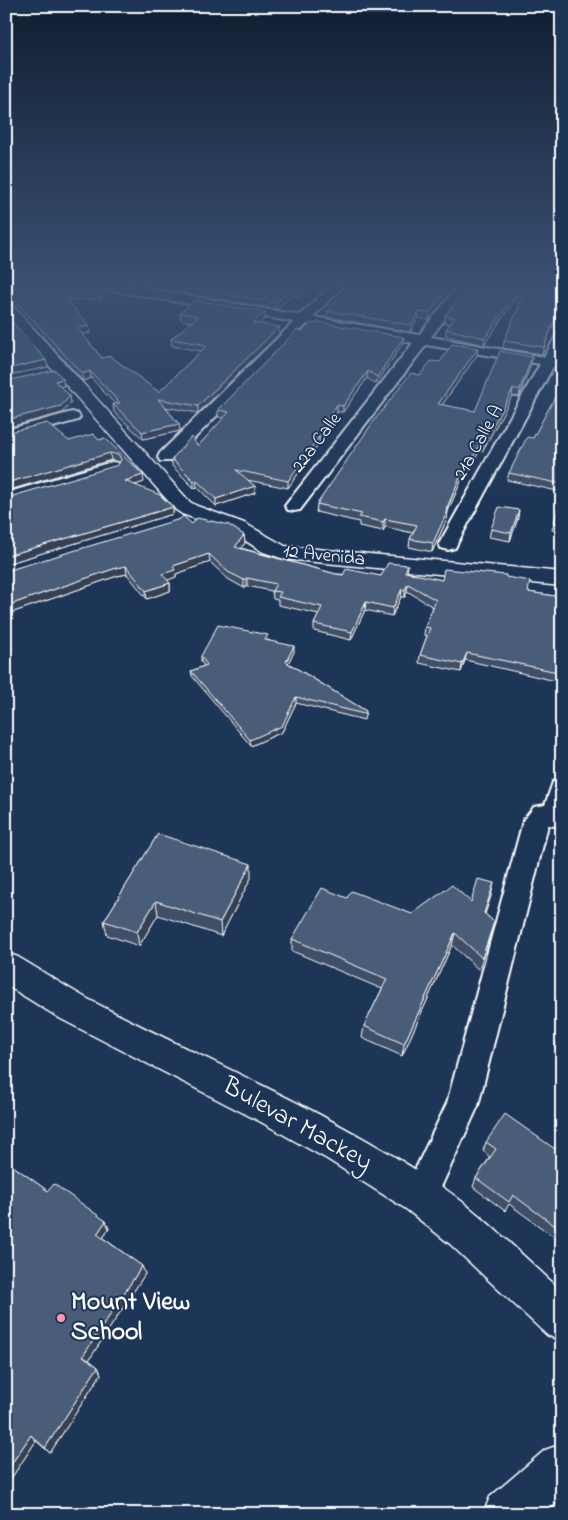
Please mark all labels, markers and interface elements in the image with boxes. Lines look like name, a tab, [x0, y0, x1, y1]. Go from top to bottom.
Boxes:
street label: 21a Calle A	[447, 400, 511, 486]
street label: 22a Calle	[285, 407, 349, 479]
street label: 12 Avenida	[282, 538, 366, 574]
street label: Bulevar Mackey	[214, 1068, 379, 1182]
place label: Mount View School	[71, 1284, 190, 1352]
marker: Mount View School	[55, 1312, 67, 1324]

